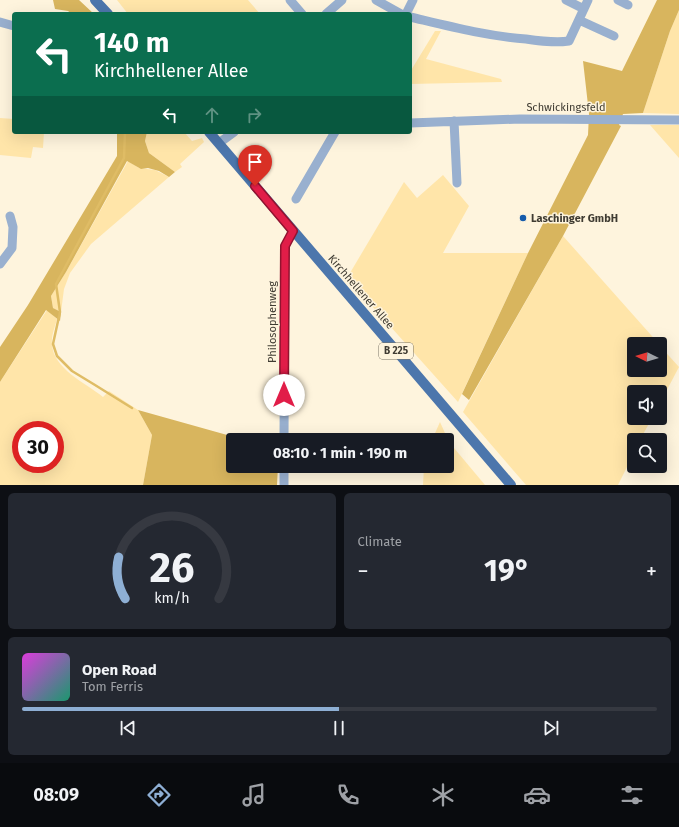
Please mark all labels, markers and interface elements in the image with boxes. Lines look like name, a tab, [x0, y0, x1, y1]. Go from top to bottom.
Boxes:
text: 140 m	[94, 26, 170, 59]
icon: left	[28, 28, 80, 80]
text: Kirchhellener Allee	[94, 60, 248, 82]
street label: Schwickingsfeld	[526, 101, 606, 114]
icon: left	[159, 104, 181, 126]
icon: ahead	[201, 104, 223, 126]
icon: right	[243, 104, 265, 126]
pin	[238, 145, 272, 186]
icon: arrive	[244, 151, 266, 173]
place label: Laschinger GmbH	[531, 212, 618, 225]
marker: Laschinger GmbH	[518, 213, 528, 223]
street label: Kirchhellener Allee	[325, 252, 397, 332]
street label: Philosophenweg	[266, 281, 279, 363]
north arrow	[627, 337, 667, 377]
map controls	[627, 337, 667, 473]
road number: B 225	[379, 343, 413, 359]
position arrow	[263, 374, 305, 416]
button: sound	[627, 385, 667, 425]
speed limit sign: 30	[12, 421, 64, 473]
button: search	[627, 433, 667, 473]
text: 08:10 · 1 min · 190 m	[273, 444, 407, 462]
text: Climate	[358, 534, 402, 549]
text: 26	[149, 543, 194, 593]
text: 19°	[484, 553, 530, 589]
text: −	[358, 558, 369, 585]
text: +	[646, 558, 657, 585]
text: km/h	[154, 590, 189, 607]
text: Open Road	[82, 661, 157, 679]
text: Tom Ferris	[82, 679, 143, 694]
icon: previous	[117, 717, 139, 739]
icon: pause	[328, 717, 350, 739]
icon: next	[540, 717, 562, 739]
icon: directions	[145, 781, 173, 809]
icon: music	[240, 781, 268, 809]
icon: phone	[334, 781, 362, 809]
icon: climate	[429, 781, 457, 809]
icon: car	[523, 781, 551, 809]
icon: filters	[618, 781, 646, 809]
text: 08:09	[33, 784, 79, 806]

